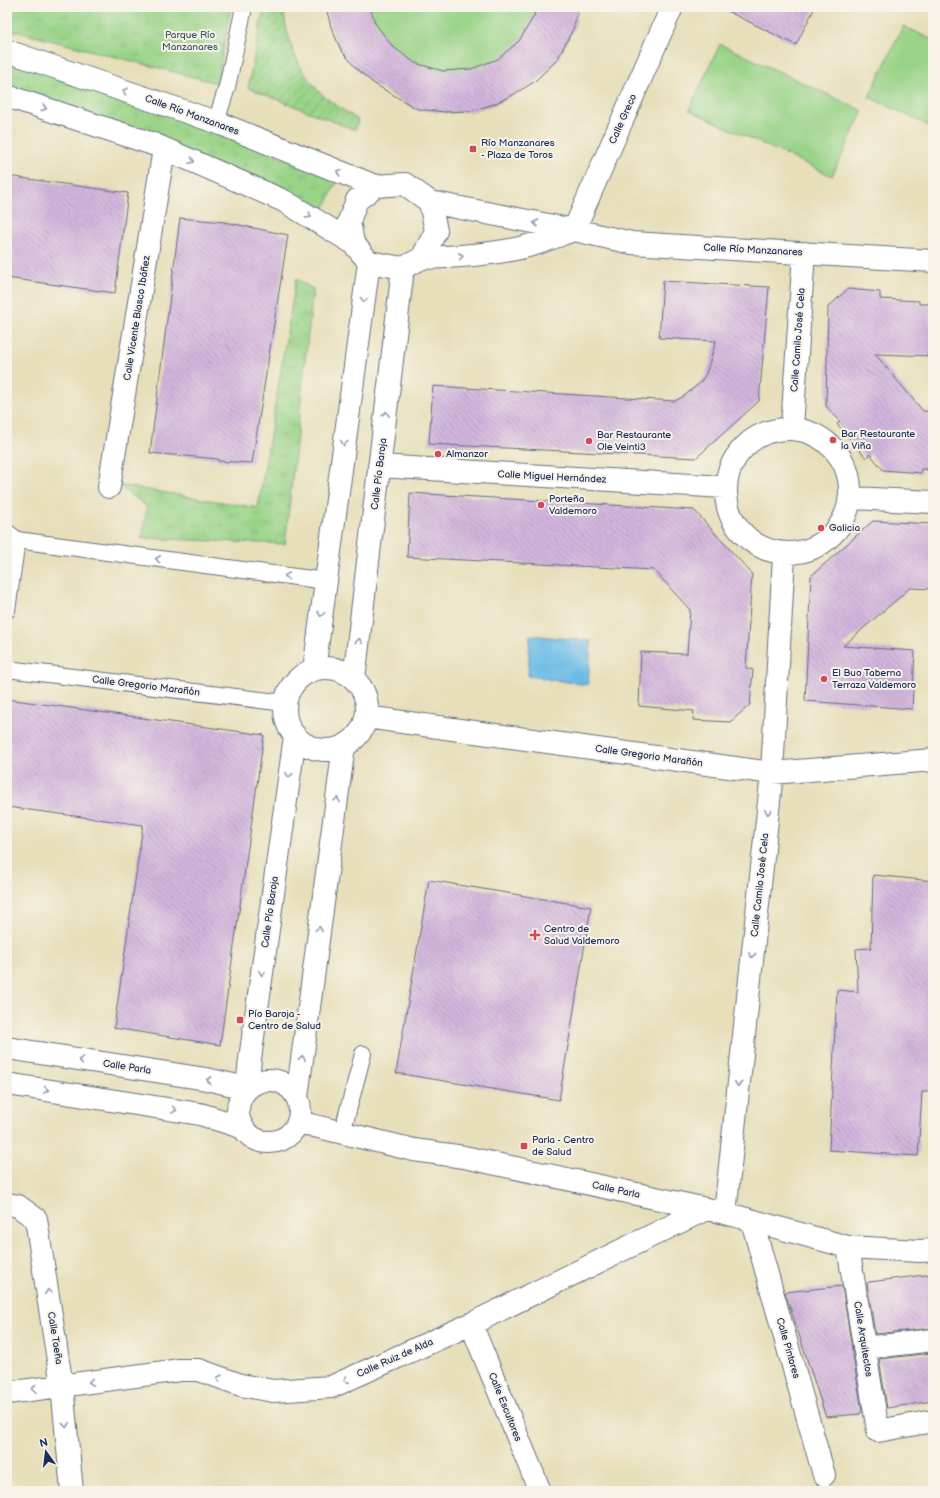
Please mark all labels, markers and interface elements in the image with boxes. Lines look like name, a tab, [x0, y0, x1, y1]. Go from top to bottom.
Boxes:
park label: Parque Río Manzanares	[162, 29, 218, 53]
one-way arrow	[122, 87, 129, 96]
street label: Calle Río Manzanares	[143, 92, 241, 138]
street label: Calle Greco	[607, 92, 640, 146]
one-way arrow	[40, 103, 47, 112]
place label: Río Manzanares - Plaza de Toros	[481, 137, 555, 161]
marker: Río Manzanares - Plaza de Toros	[468, 144, 478, 154]
one-way arrow	[187, 156, 195, 164]
one-way arrow	[335, 168, 342, 176]
one-way arrow	[305, 212, 312, 219]
one-way arrow	[532, 219, 539, 227]
street label: Calle Río Manzanares	[703, 241, 803, 259]
one-way arrow	[458, 252, 464, 261]
street label: Calle Vicente Blasco Ibáñez	[121, 254, 153, 381]
street label: Calle Camilo José Cela	[788, 287, 808, 393]
one-way arrow	[360, 297, 369, 304]
one-way arrow	[381, 411, 390, 417]
place label: Bar Restaurante la Viña	[841, 428, 915, 452]
place label: Bar Restaurante Ole Veinti3	[597, 429, 671, 453]
marker: Bar Restaurante la Viña	[828, 435, 838, 445]
marker: Bar Restaurante Ole Veinti3	[584, 436, 594, 446]
street label: Calle Pío Baroja	[369, 437, 389, 511]
one-way arrow	[340, 440, 349, 446]
place label: Almanzor	[446, 448, 488, 460]
marker: Almanzor	[433, 449, 443, 459]
street label: Calle Miguel Hernández	[497, 468, 607, 486]
place label: Porteña Valdemoro	[549, 493, 597, 517]
marker: Porteña Valdemoro	[536, 500, 546, 510]
place label: Galicia	[829, 522, 860, 534]
marker: Galicia	[816, 523, 826, 533]
one-way arrow	[155, 555, 161, 564]
one-way arrow	[284, 572, 290, 581]
one-way arrow	[317, 611, 326, 617]
one-way arrow	[354, 638, 363, 644]
place label: El Buo Taberna Terraza Valdemoro	[832, 667, 917, 691]
street label: Calle Gregorio Marañón	[91, 673, 201, 699]
marker: El Buo Taberna Terraza Valdemoro	[819, 674, 829, 684]
street label: Calle Gregorio Marañón	[594, 742, 704, 770]
one-way arrow	[285, 772, 294, 778]
one-way arrow	[332, 797, 341, 803]
one-way arrow	[764, 808, 773, 815]
street label: Calle Camilo José Cela	[749, 832, 771, 938]
street label: Calle Pío Baroja	[259, 875, 281, 949]
place label: Centro de Salud Valdemoro	[544, 923, 620, 947]
one-way arrow	[314, 926, 323, 932]
marker: Centro de Salud Valdemoro	[529, 929, 541, 941]
one-way arrow	[748, 952, 757, 958]
one-way arrow	[258, 970, 267, 976]
place label: Pío Baroja - Centro de Salud	[248, 1008, 321, 1032]
marker: Pío Baroja - Centro de Salud	[235, 1015, 245, 1025]
one-way arrow	[297, 1055, 306, 1061]
one-way arrow	[78, 1056, 84, 1065]
street label: Calle Parla	[102, 1057, 152, 1077]
one-way arrow	[206, 1076, 212, 1084]
one-way arrow	[734, 1081, 743, 1087]
one-way arrow	[42, 1085, 49, 1094]
one-way arrow	[171, 1105, 177, 1114]
place label: Parla - Centro de Salud	[532, 1134, 594, 1158]
marker: Parla - Centro de Salud	[519, 1141, 529, 1151]
street label: Calle Parla	[591, 1179, 641, 1201]
one-way arrow	[44, 1289, 52, 1295]
street label: Calle Arquitectos	[851, 1300, 875, 1378]
street label: Calle Taeña	[45, 1311, 65, 1366]
street label: Calle Pintores	[774, 1316, 802, 1380]
street label: Calle Ruiz de Alda	[355, 1336, 435, 1380]
street label: Calle Escultores	[486, 1371, 524, 1443]
one-way arrow	[216, 1374, 223, 1382]
one-way arrow	[342, 1375, 350, 1383]
one-way arrow	[88, 1377, 94, 1386]
one-way arrow	[31, 1384, 38, 1393]
one-way arrow	[61, 1422, 70, 1428]
north arrow	[26, 1432, 66, 1472]
text: N	[38, 1435, 49, 1450]

